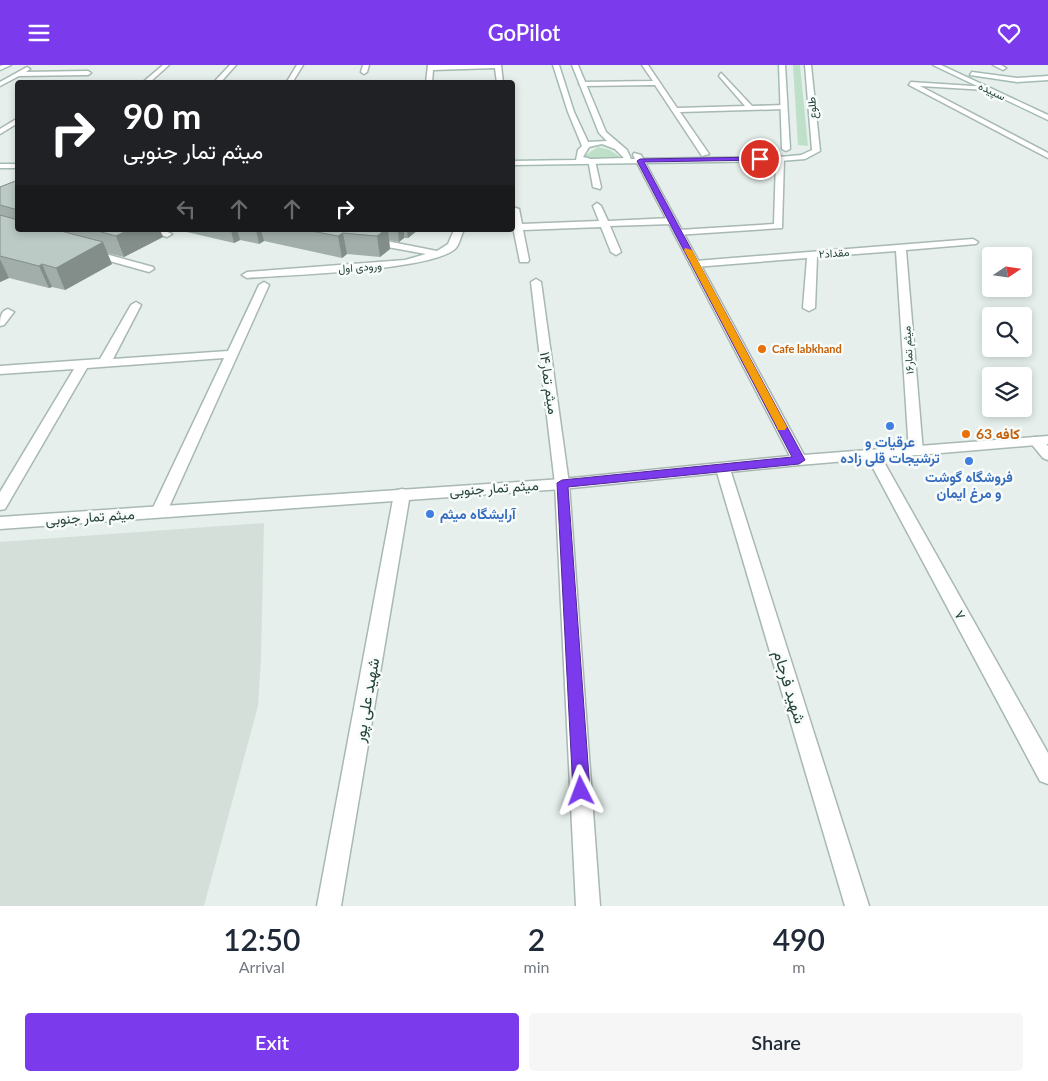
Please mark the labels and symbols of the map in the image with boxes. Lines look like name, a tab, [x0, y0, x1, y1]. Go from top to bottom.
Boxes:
street label: سپیده	[976, 79, 1008, 104]
street label: طلوع	[804, 96, 821, 120]
pin	[739, 138, 781, 180]
street label: مقداد۲	[818, 245, 850, 260]
north arrow	[982, 247, 1032, 297]
street label: ورودی اول	[338, 258, 382, 276]
street label: میثم تمار۱۶	[899, 325, 918, 375]
place label: Cafe labkhand	[772, 342, 842, 355]
marker: Cafe labkhand	[756, 343, 768, 355]
street label: میثم تمار۱۴	[536, 351, 562, 415]
marker: عرقیات و ترشیجات قلی زاده	[884, 420, 896, 432]
place label: کافه 63	[976, 425, 1020, 442]
marker: کافه 63	[960, 428, 972, 440]
place label: عرقیات و ترشیجات قلی زاده	[840, 433, 940, 467]
marker: فروشگاه گوشت و مرغ ایمان	[963, 455, 975, 467]
place label: فروشگاه گوشت و مرغ ایمان	[925, 468, 1013, 503]
street label: میثم تمار جنوبی	[449, 476, 539, 500]
street label: میثم تمار جنوبی	[45, 505, 135, 529]
place label: آرایشگاه میثم	[440, 505, 517, 523]
marker: آرایشگاه میثم	[424, 508, 436, 520]
street label: ۷	[951, 607, 970, 622]
street label: شهید فرجام	[768, 648, 811, 726]
street label: شهید علی پور	[349, 656, 385, 745]
position arrow	[554, 764, 606, 816]

